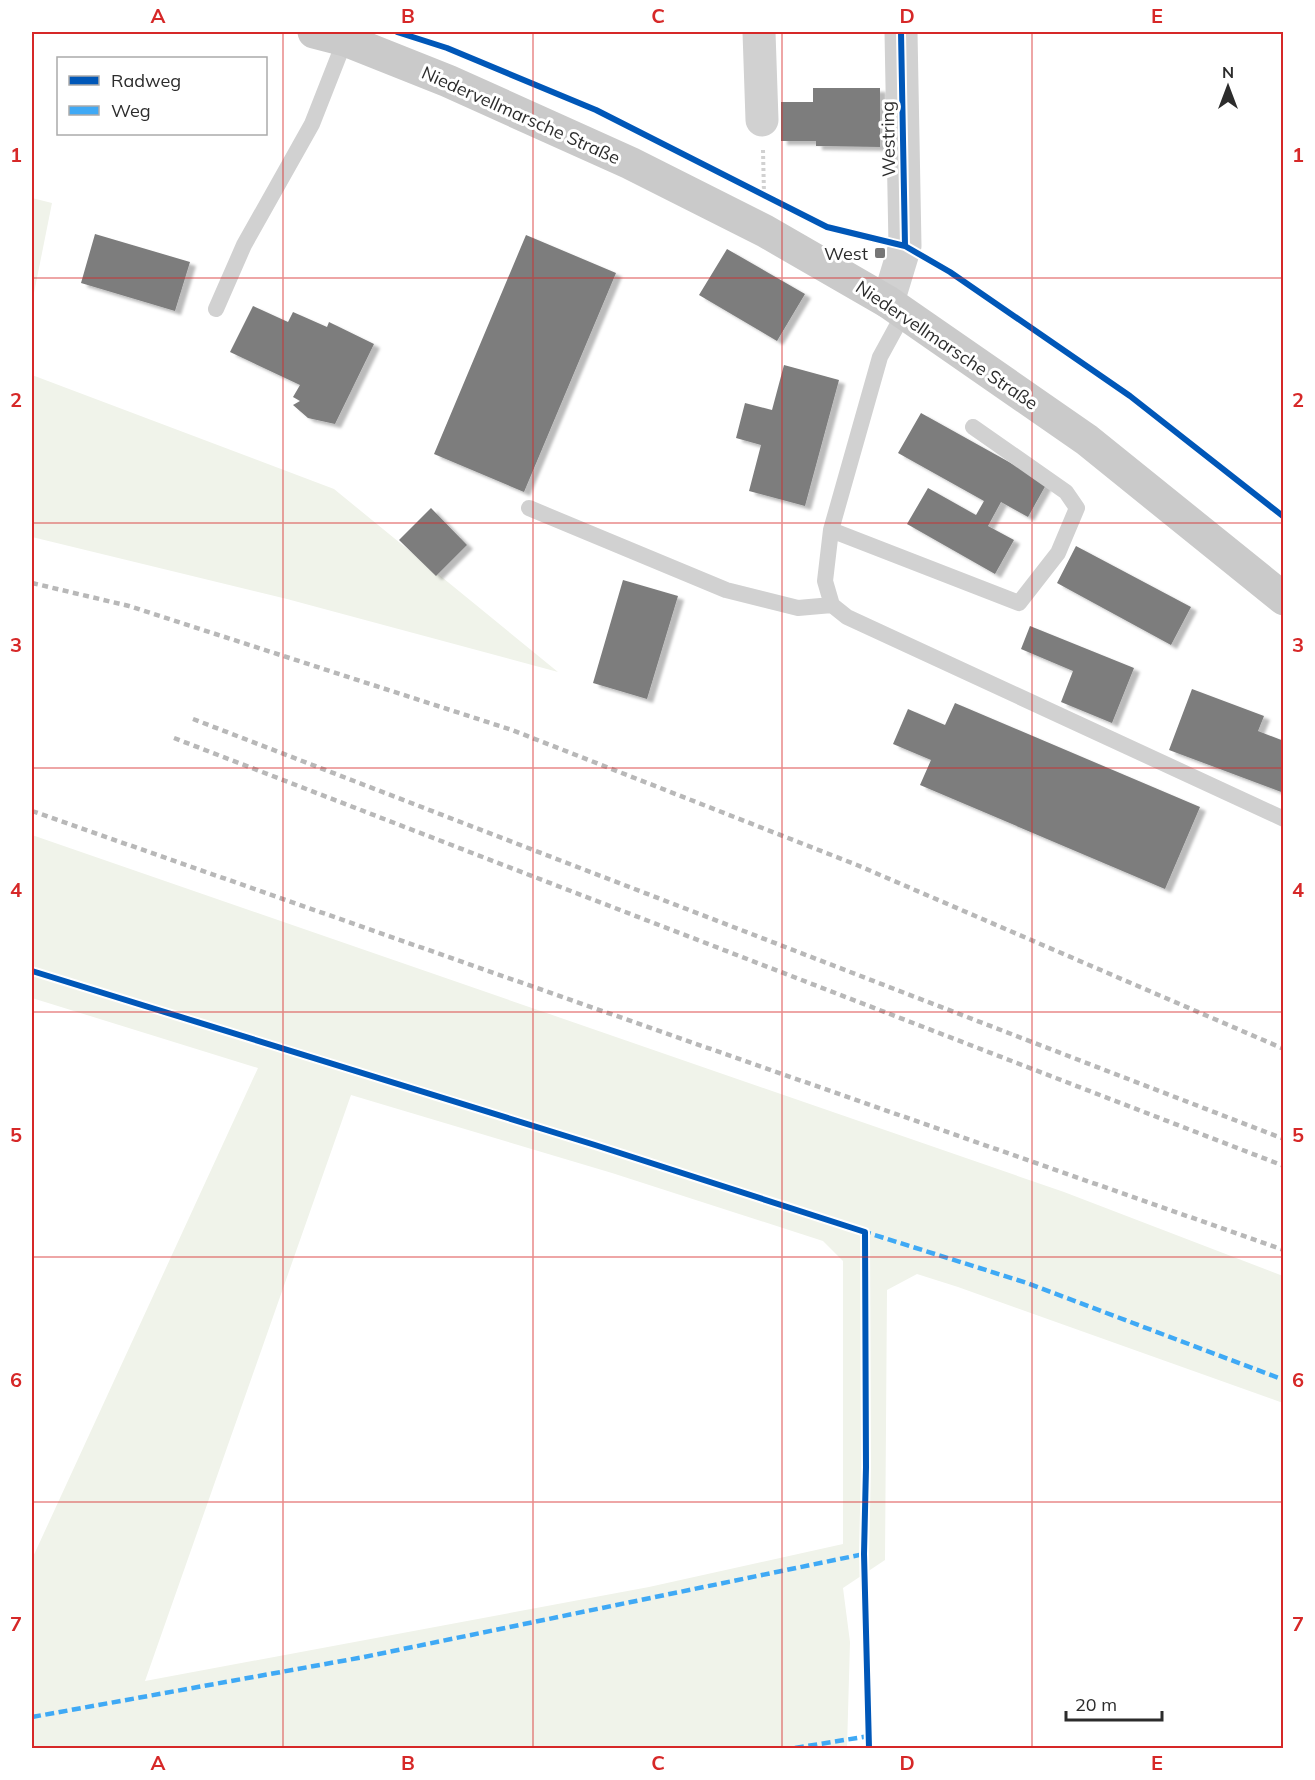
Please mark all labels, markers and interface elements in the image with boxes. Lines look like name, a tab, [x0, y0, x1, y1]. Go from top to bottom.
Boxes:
text: A	[151, 3, 166, 28]
text: B	[401, 3, 415, 28]
text: C	[651, 3, 665, 28]
text: D	[899, 3, 915, 28]
text: E	[1151, 3, 1163, 28]
legend	[57, 57, 267, 135]
north arrow	[1198, 57, 1258, 117]
street label: Niedervellmarsche Straße	[418, 61, 624, 169]
text: N	[1222, 62, 1234, 82]
text: Radweg	[111, 69, 181, 92]
text: Weg	[111, 99, 151, 122]
street label: Westring	[876, 101, 900, 177]
text: 1	[10, 142, 22, 167]
text: 1	[1292, 142, 1304, 167]
place label: West	[824, 242, 868, 265]
marker: West	[873, 246, 887, 260]
street label: Niedervellmarsche Straße	[852, 275, 1042, 415]
text: 2	[10, 387, 22, 412]
text: 2	[1292, 387, 1304, 412]
text: 3	[10, 632, 22, 657]
text: 3	[1292, 632, 1304, 657]
text: 4	[10, 877, 22, 902]
text: 4	[1292, 877, 1304, 902]
text: 5	[10, 1122, 22, 1147]
text: 5	[1292, 1122, 1304, 1147]
text: 6	[10, 1367, 22, 1392]
text: 6	[1292, 1367, 1304, 1392]
text: 7	[10, 1611, 22, 1636]
text: 7	[1292, 1611, 1304, 1636]
scale bar	[1066, 1684, 1162, 1722]
text: 20 m	[1075, 1693, 1117, 1716]
text: A	[151, 1750, 166, 1775]
text: B	[401, 1750, 415, 1775]
text: C	[651, 1750, 665, 1775]
text: D	[899, 1750, 915, 1775]
text: E	[1151, 1750, 1163, 1775]

